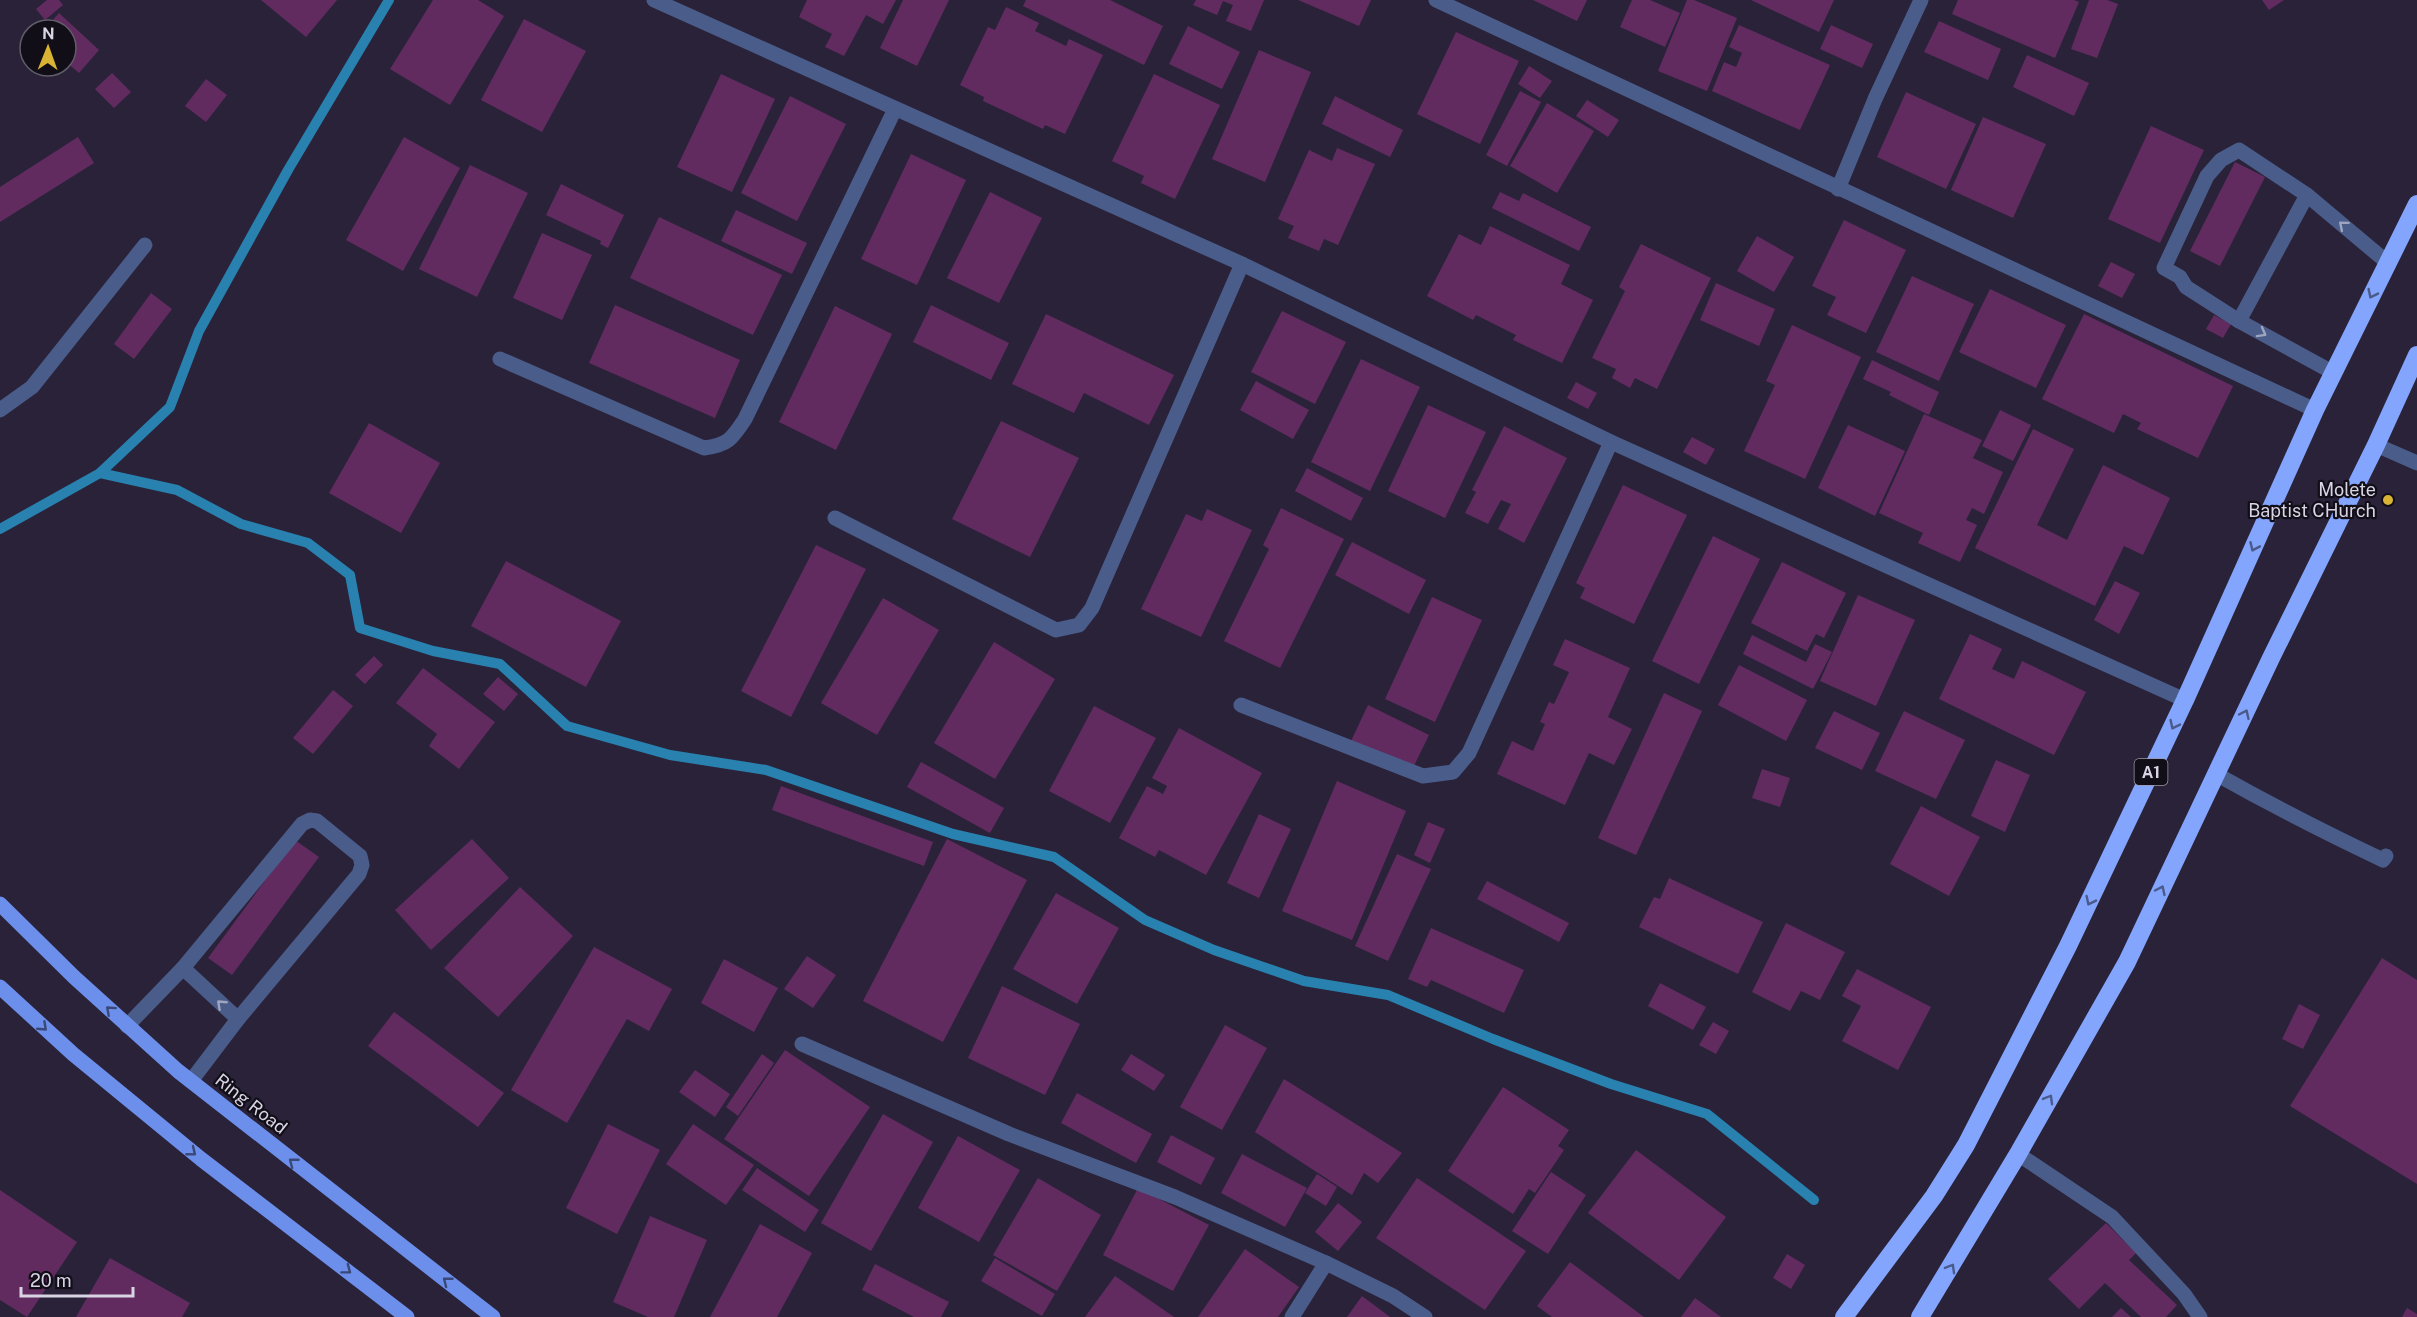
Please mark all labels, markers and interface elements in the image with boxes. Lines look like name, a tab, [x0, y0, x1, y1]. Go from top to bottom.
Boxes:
north arrow	[18, 18, 78, 78]
text: N	[42, 24, 55, 43]
one-way arrow	[2339, 221, 2350, 232]
one-way arrow	[2368, 288, 2380, 299]
one-way arrow	[2256, 326, 2266, 337]
place label: Molete Baptist CHurch	[2248, 479, 2376, 521]
marker: Molete Baptist CHurch	[2381, 493, 2395, 507]
one-way arrow	[2249, 540, 2261, 551]
one-way arrow	[2237, 710, 2249, 721]
one-way arrow	[2169, 718, 2181, 729]
road number: A1	[2134, 759, 2168, 785]
one-way arrow	[2154, 886, 2166, 897]
one-way arrow	[2085, 894, 2097, 905]
one-way arrow	[217, 1000, 228, 1011]
one-way arrow	[106, 1006, 117, 1017]
one-way arrow	[36, 1019, 47, 1030]
street label: Ring Road	[211, 1069, 291, 1138]
one-way arrow	[2042, 1095, 2053, 1105]
one-way arrow	[185, 1145, 196, 1156]
one-way arrow	[288, 1158, 299, 1169]
scale bar	[21, 1260, 134, 1298]
one-way arrow	[341, 1263, 352, 1274]
one-way arrow	[1944, 1263, 1955, 1274]
text: 20 m	[30, 1270, 72, 1291]
one-way arrow	[442, 1278, 453, 1289]

